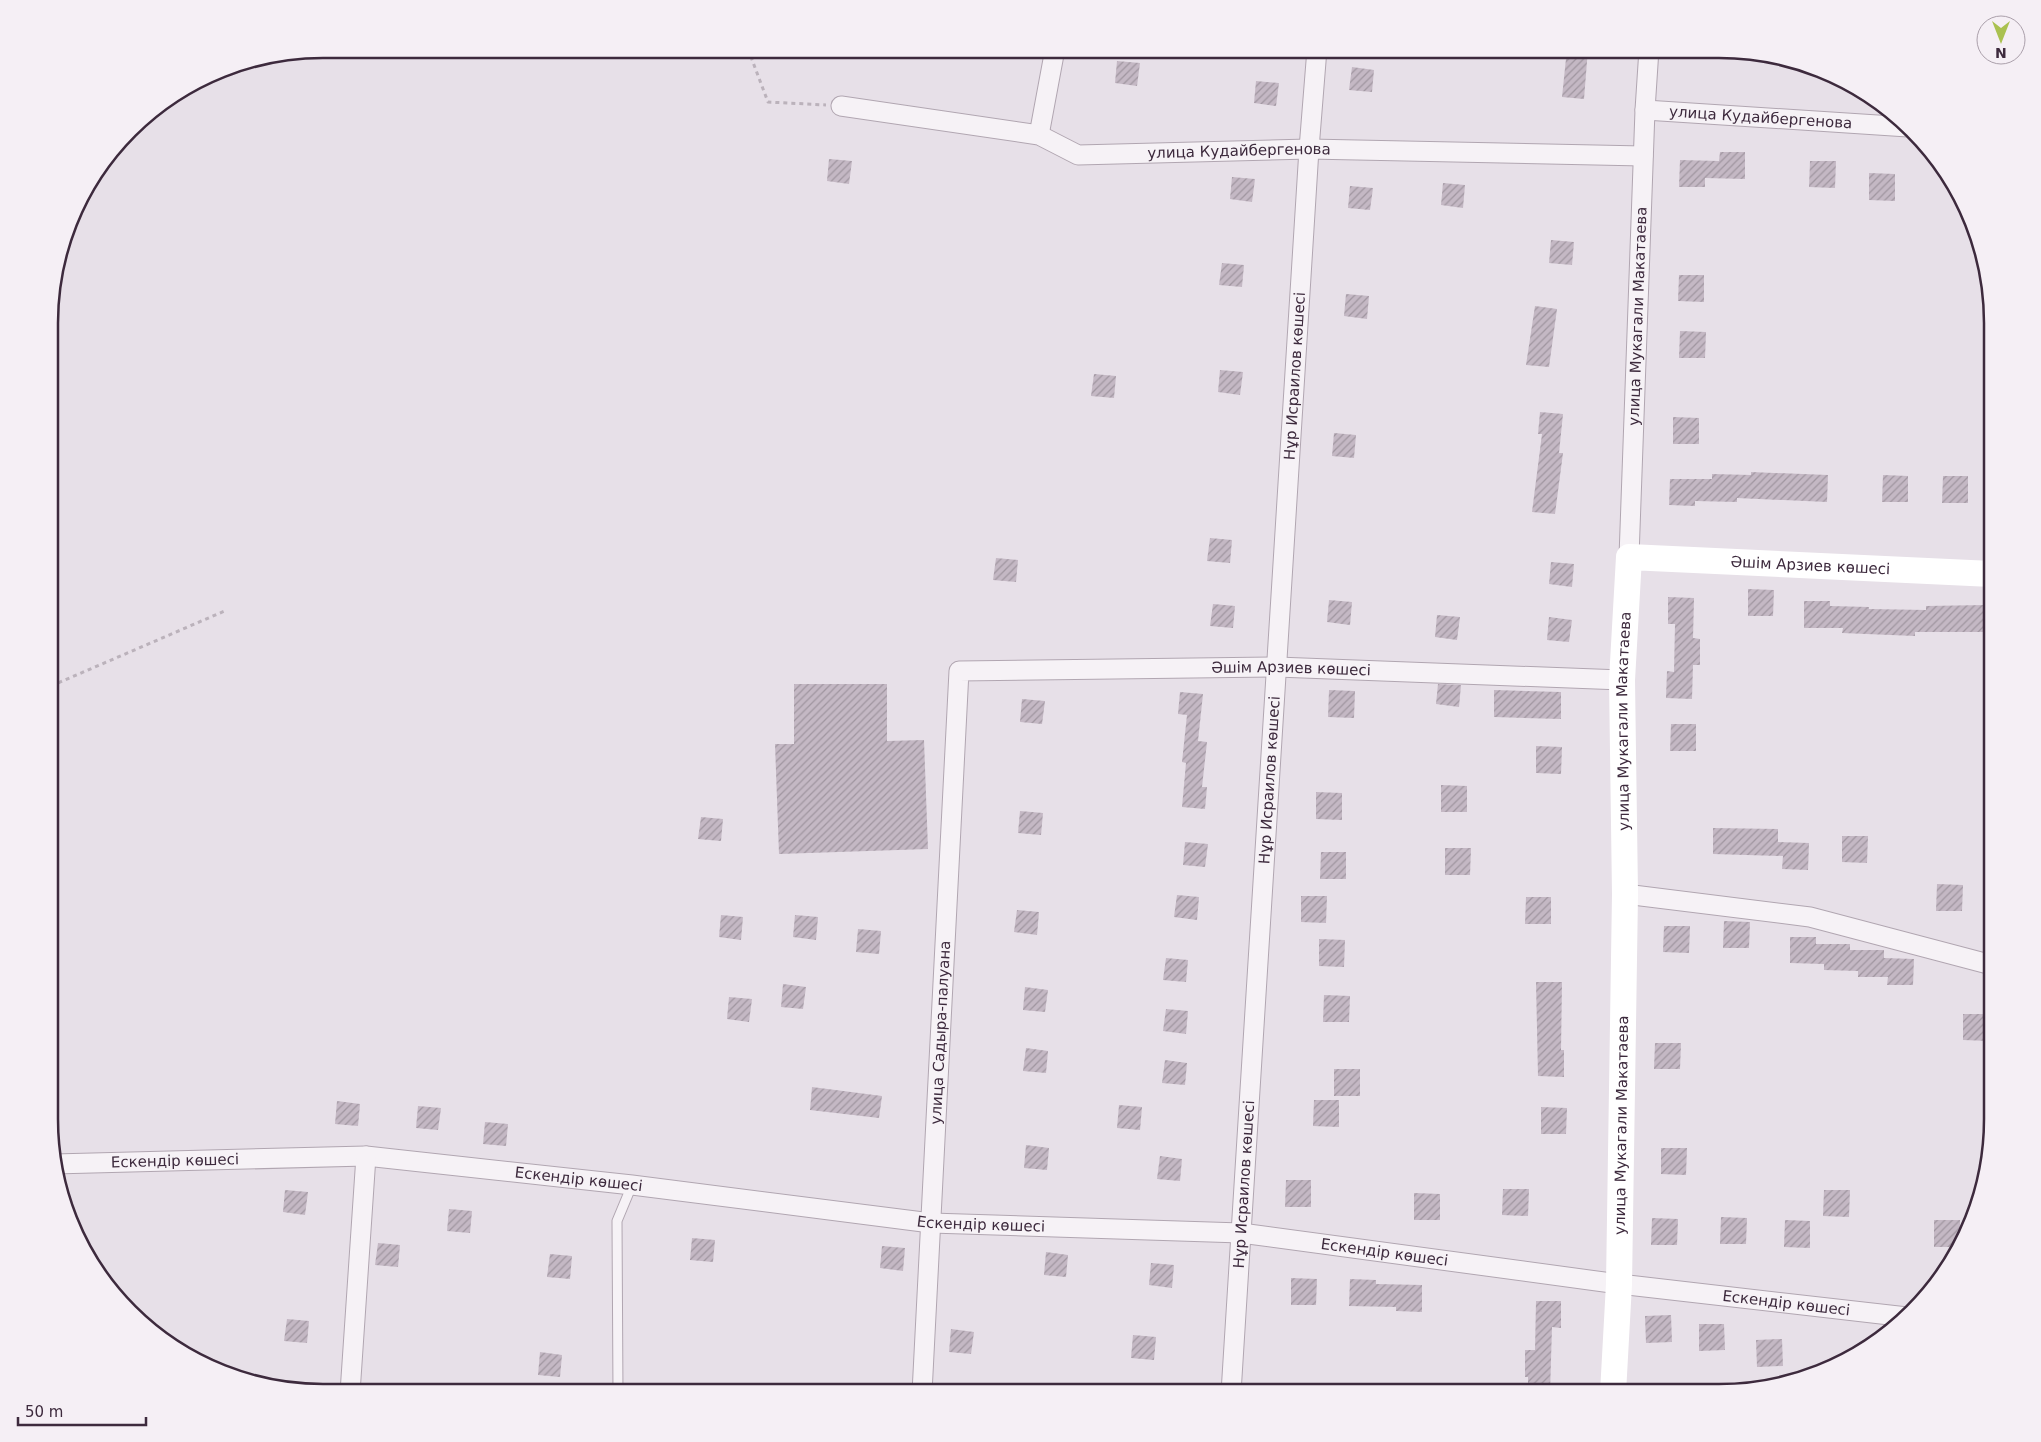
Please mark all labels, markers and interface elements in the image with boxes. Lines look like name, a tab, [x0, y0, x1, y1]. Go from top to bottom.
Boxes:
north arrow	[1976, 15, 2026, 65]
text: N	[1995, 45, 2007, 61]
street label: улица Кудайбергенова	[1669, 103, 1853, 132]
street label: улица Кудайбергенова	[1147, 140, 1331, 162]
street label: улица Мукагали Макатаева	[1625, 206, 1651, 426]
street label: Нұр Исраилов көшесі	[1281, 291, 1309, 461]
street label: Әшім Арзиев көшесі	[1730, 553, 1891, 578]
street label: улица Мукагали Макатаева	[1613, 611, 1635, 831]
street label: Әшім Арзиев көшесі	[1211, 658, 1371, 680]
street label: Нұр Исраилов көшесі	[1255, 696, 1284, 865]
street label: улица Садыра-палуана	[927, 940, 954, 1125]
street label: улица Мукагали Макатаева	[1611, 1015, 1632, 1235]
street label: Нұр Исраилов көшесі	[1230, 1100, 1258, 1269]
street label: Ескендір көшесі	[111, 1150, 239, 1172]
street label: Ескендір көшесі	[514, 1163, 644, 1195]
street label: Ескендір көшесі	[916, 1212, 1045, 1236]
street label: Ескендір көшесі	[1320, 1235, 1449, 1270]
street label: Ескендір көшесі	[1721, 1287, 1851, 1319]
scale bar	[18, 1394, 145, 1426]
text: 50 m	[25, 1403, 63, 1421]

